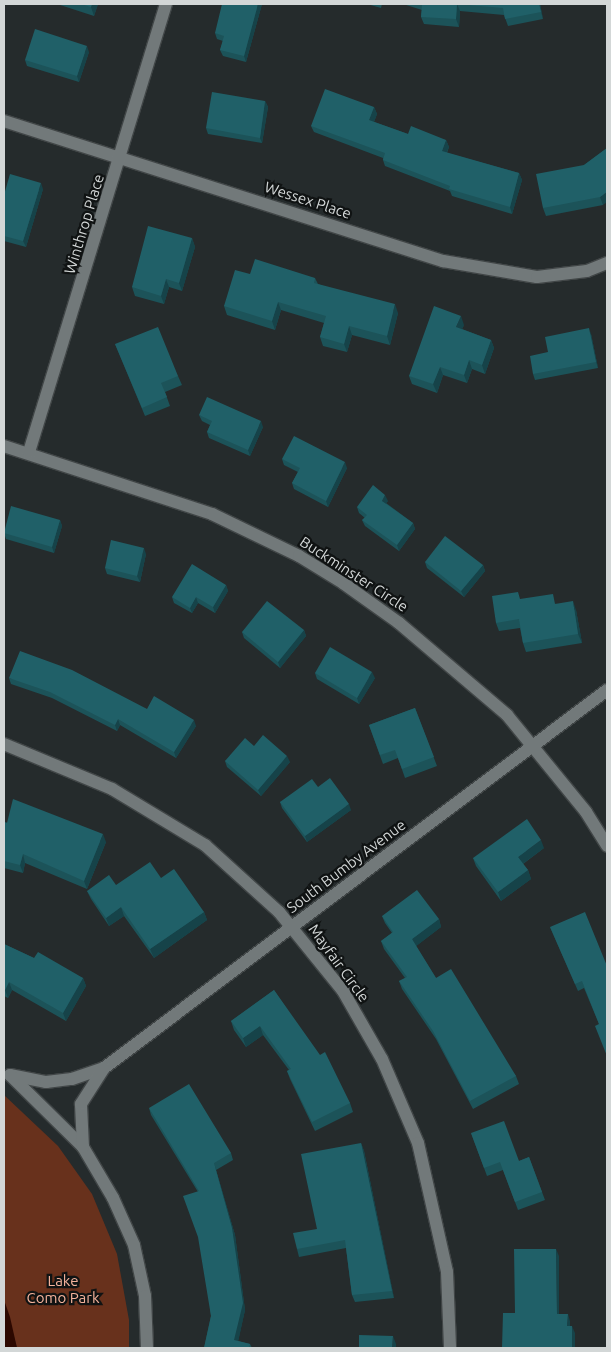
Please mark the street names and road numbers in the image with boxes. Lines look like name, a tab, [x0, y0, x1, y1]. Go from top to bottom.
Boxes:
street label: Winthrop Place	[60, 172, 108, 276]
street label: Wessex Place	[262, 178, 354, 222]
street label: Buckminster Circle	[297, 532, 411, 616]
street label: South Bumby Avenue	[283, 815, 409, 917]
street label: Mayfair Circle	[305, 921, 373, 1005]

